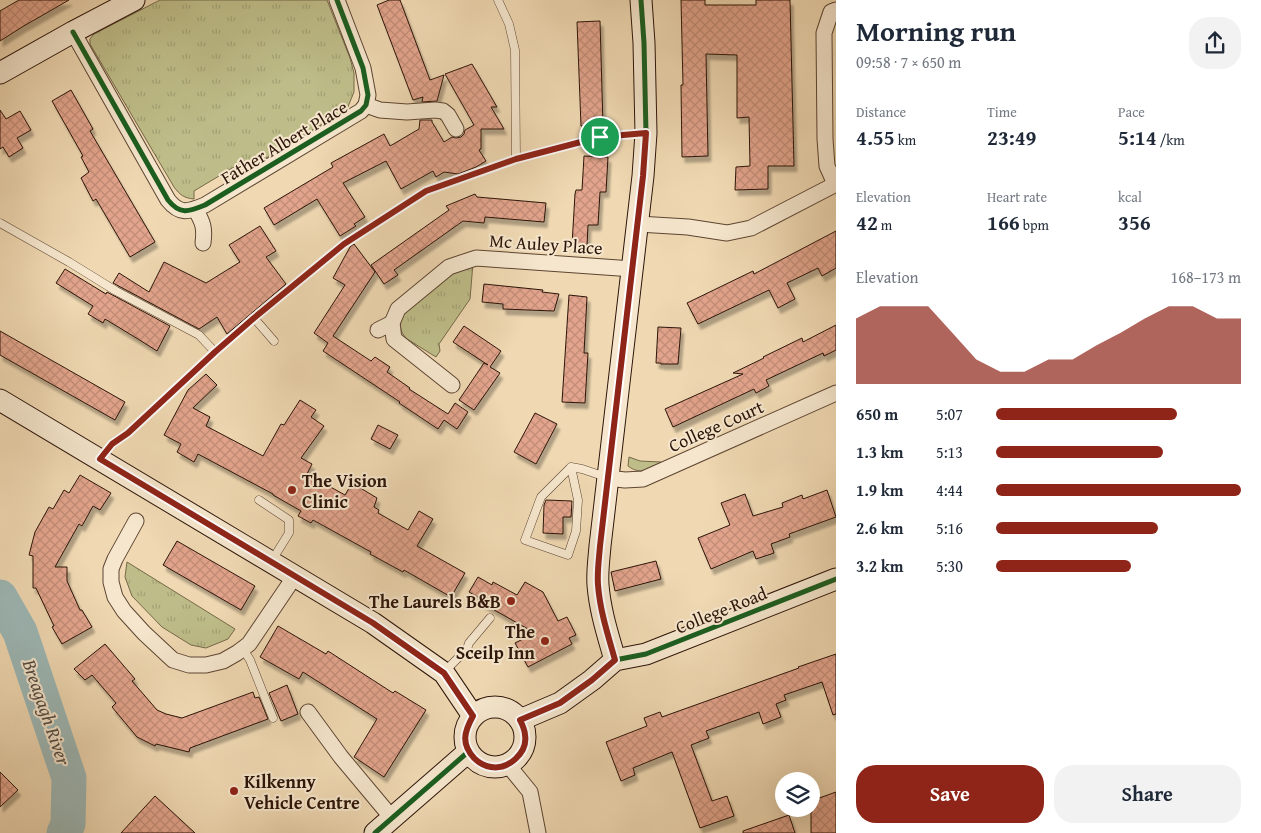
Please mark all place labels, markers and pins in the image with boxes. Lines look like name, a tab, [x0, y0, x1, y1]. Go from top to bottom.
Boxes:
pin	[579, 116, 621, 158]
place label: The Vision Clinic	[302, 467, 388, 515]
marker: The Vision Clinic	[286, 484, 298, 496]
place label: The Laurels B&B	[369, 588, 501, 615]
marker: The Laurels B&B	[505, 595, 517, 607]
place label: The Sceilp Inn	[456, 618, 535, 666]
marker: The Sceilp Inn	[539, 635, 551, 647]
place label: Kilkenny Vehicle Centre	[244, 768, 360, 816]
marker: Kilkenny Vehicle Centre	[228, 785, 240, 797]

